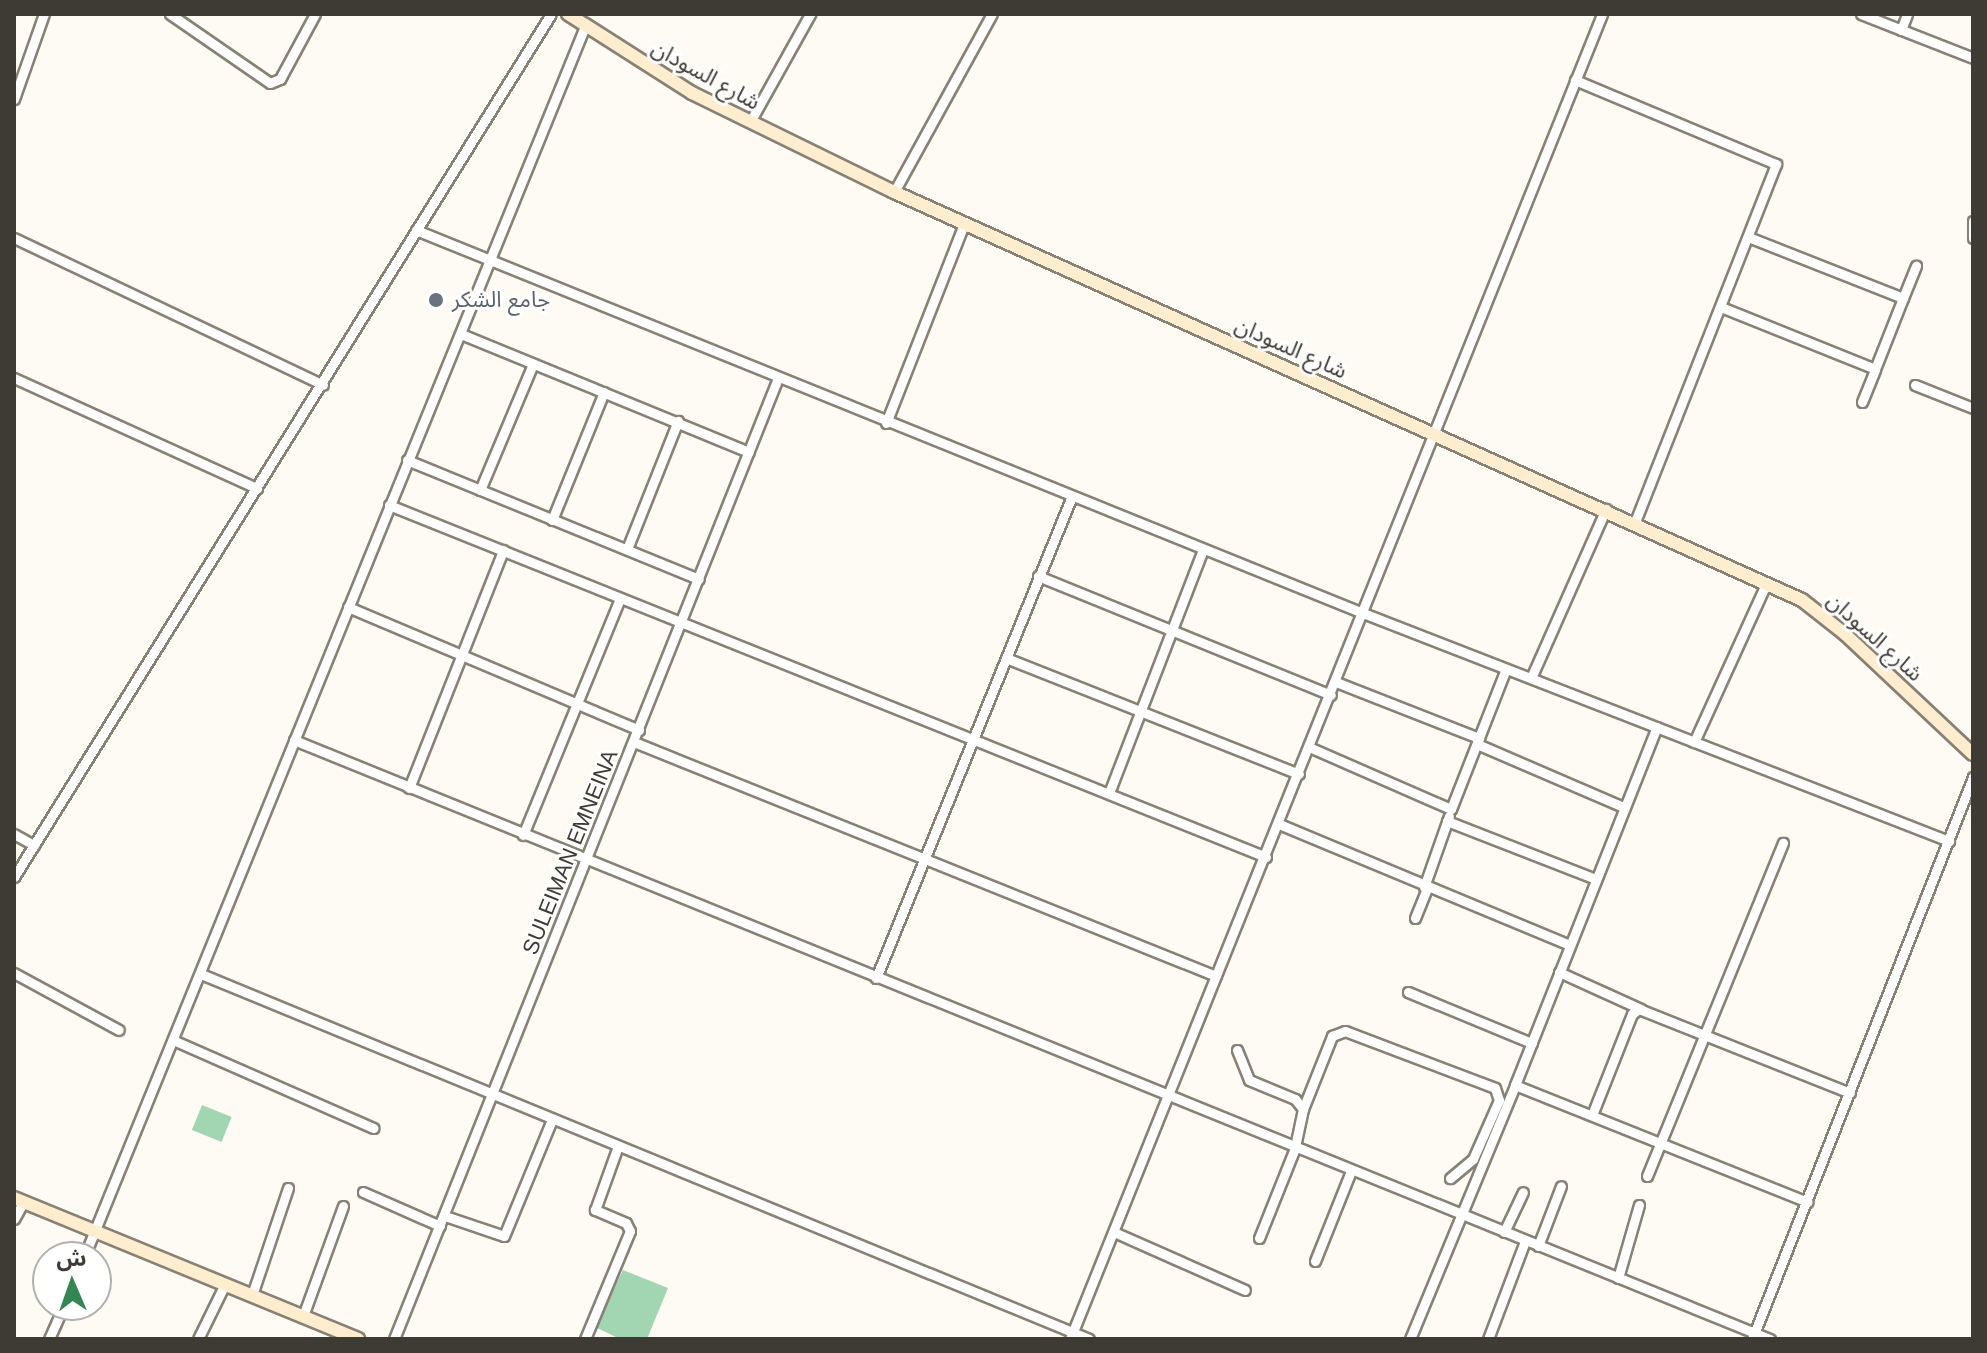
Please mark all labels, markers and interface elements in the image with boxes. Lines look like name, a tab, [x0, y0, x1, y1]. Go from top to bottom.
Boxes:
street label: شارع السودان	[647, 34, 765, 116]
place label: جامع الشكر	[452, 287, 550, 313]
marker: جامع الشكر	[427, 291, 445, 309]
street label: شارع السودان	[1231, 312, 1351, 384]
street label: شارع السودان	[1822, 587, 1928, 687]
street label: SULEIMAN EMNEINA	[517, 746, 623, 958]
north arrow	[32, 1241, 112, 1321]
text: ش	[56, 1245, 87, 1272]

